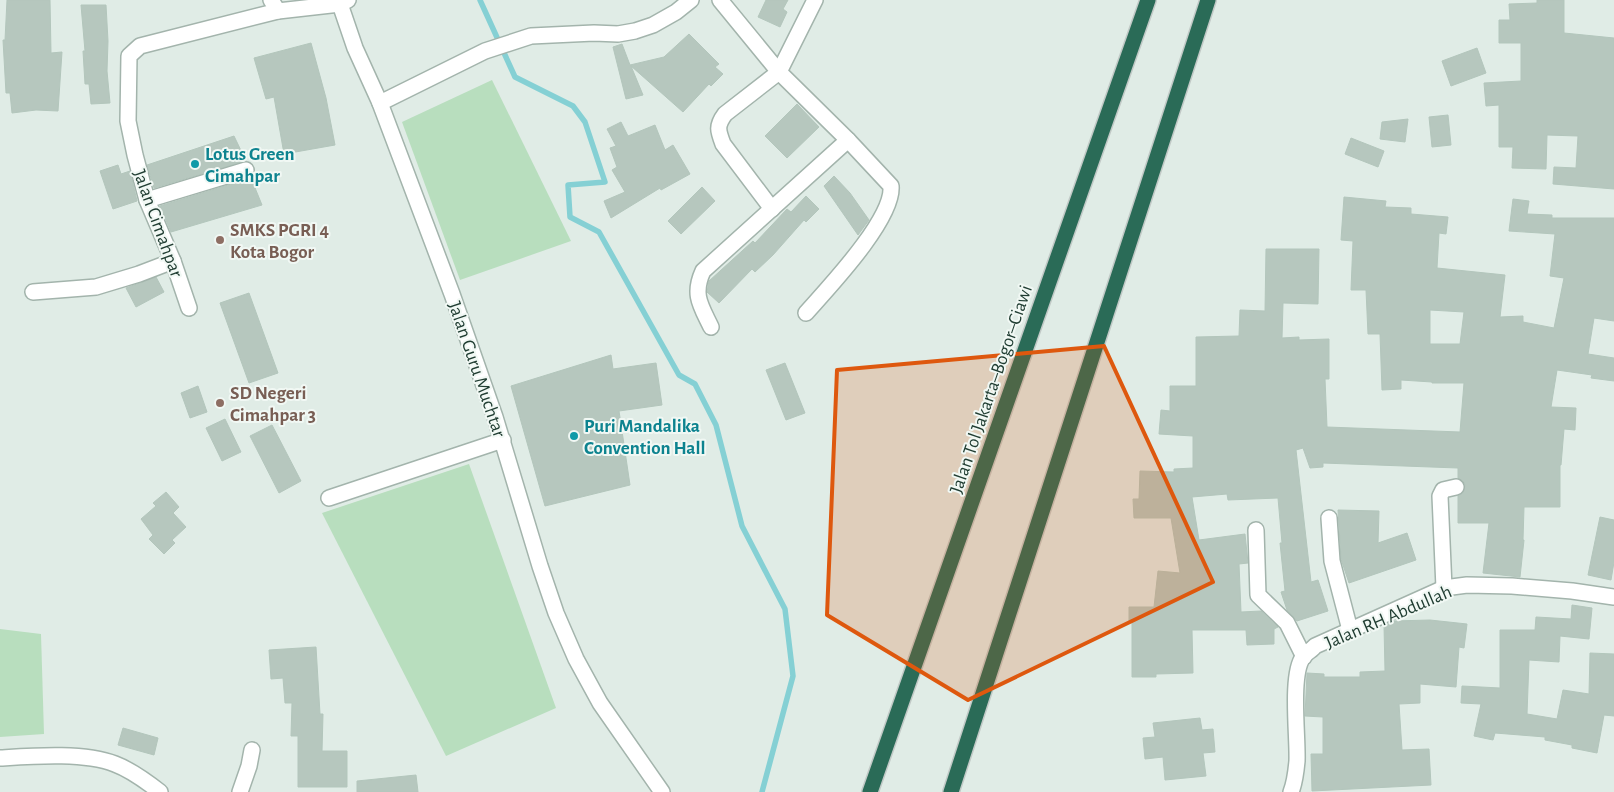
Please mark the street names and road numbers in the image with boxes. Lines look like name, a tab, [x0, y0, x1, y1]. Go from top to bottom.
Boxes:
street label: Jalan Cimahpar	[129, 167, 186, 280]
street label: Jalan Tol Jakarta–Bogor–Ciawi	[947, 283, 1036, 496]
street label: Jalan Guru Muchtar	[444, 299, 509, 440]
street label: Jalan RH Abdullah	[1323, 582, 1455, 653]

